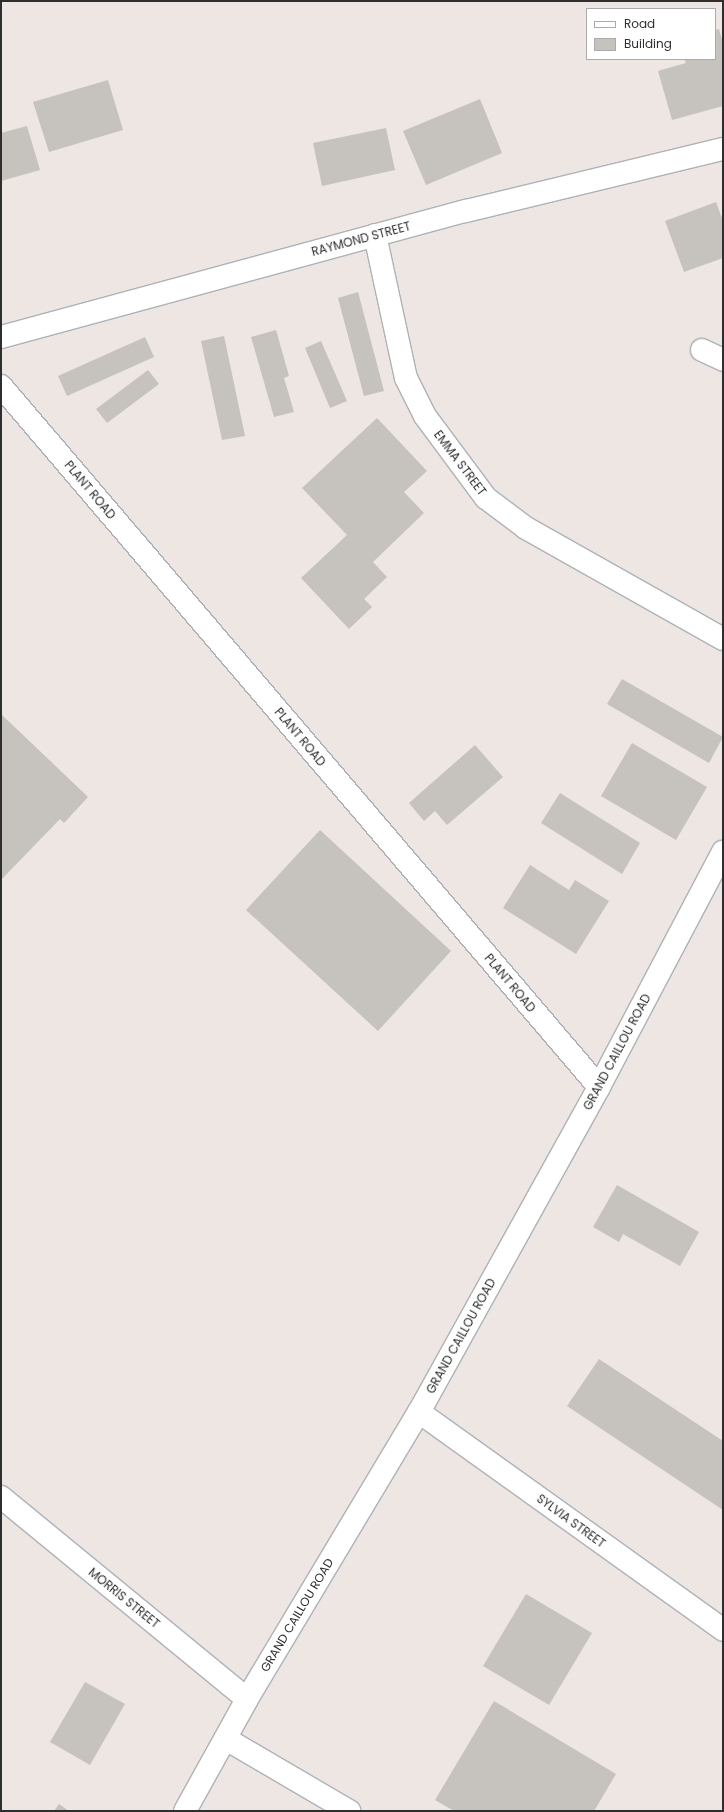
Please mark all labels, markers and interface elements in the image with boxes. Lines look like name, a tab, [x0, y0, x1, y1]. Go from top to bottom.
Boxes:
legend	[586, 8, 716, 60]
text: Road	[624, 15, 655, 32]
text: Building	[624, 35, 672, 52]
street label: RAYMOND STREET	[310, 219, 412, 259]
street label: EMMA STREET	[431, 428, 489, 498]
street label: PLANT ROAD	[61, 458, 119, 522]
street label: PLANT ROAD	[271, 705, 329, 769]
street label: PLANT ROAD	[481, 951, 539, 1015]
street label: GRAND CAILLOU ROAD	[580, 991, 654, 1113]
street label: GRAND CAILLOU ROAD	[423, 1276, 499, 1396]
street label: SYLVIA STREET	[534, 1491, 608, 1551]
street label: GRAND CAILLOU ROAD	[257, 1556, 337, 1674]
street label: MORRIS STREET	[86, 1565, 162, 1631]

